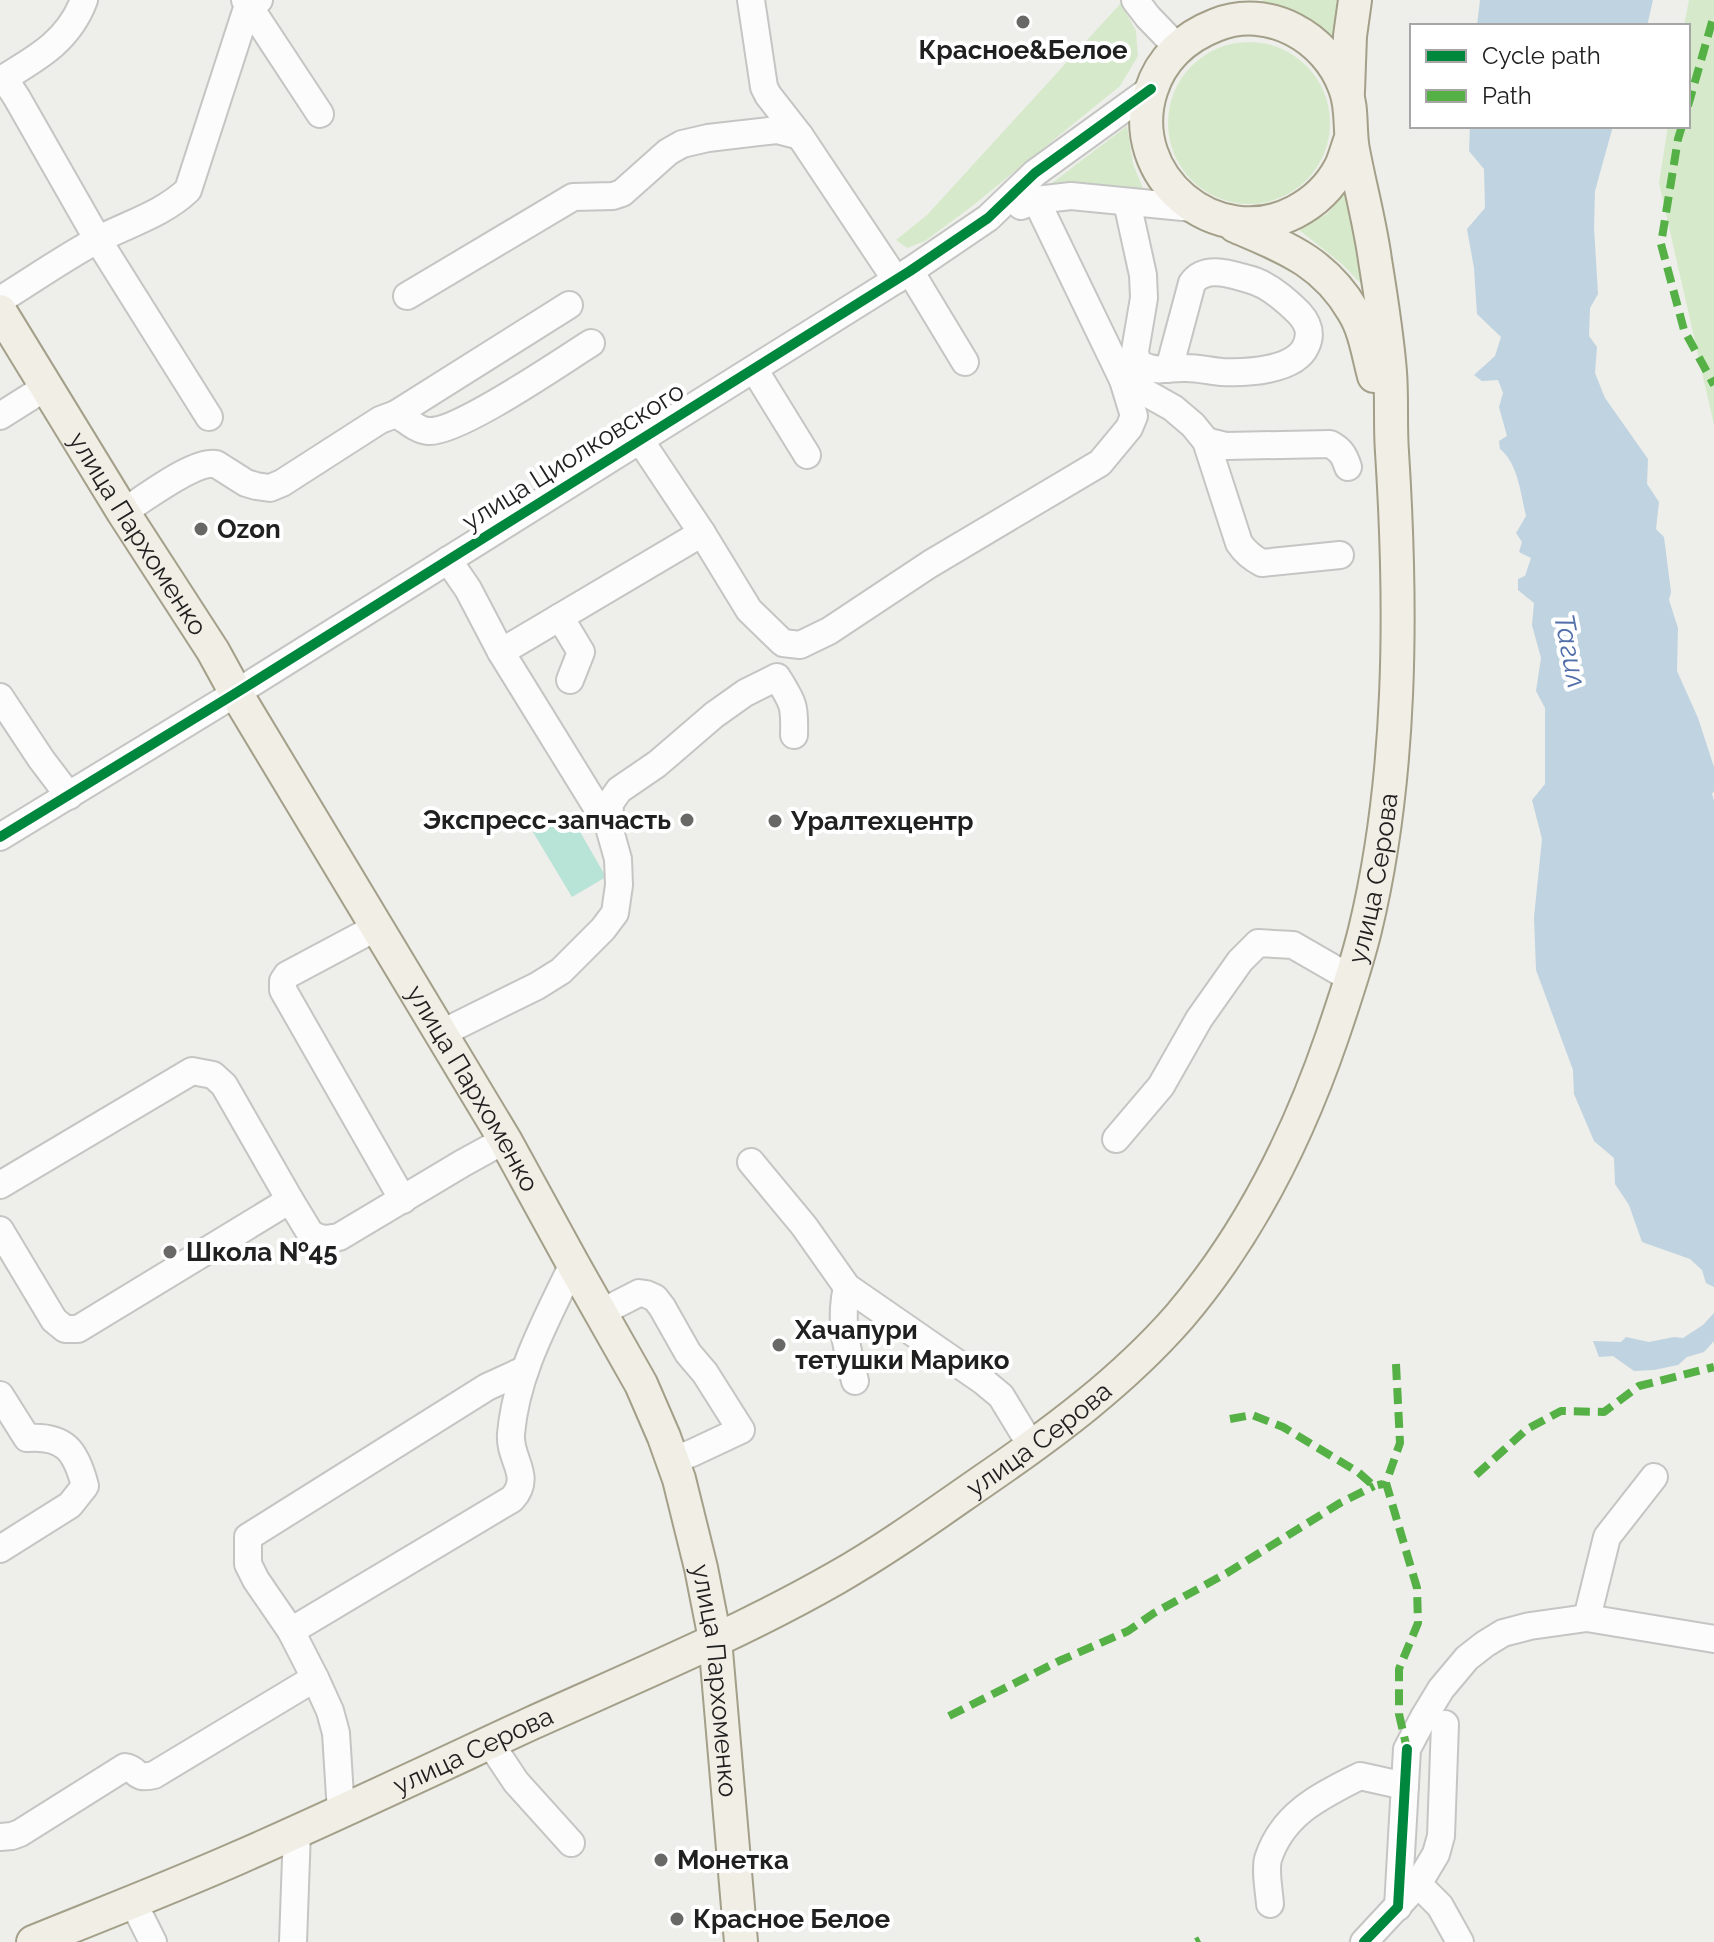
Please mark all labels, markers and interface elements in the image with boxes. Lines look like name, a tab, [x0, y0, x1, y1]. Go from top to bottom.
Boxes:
marker: Красное&Белое	[1014, 13, 1032, 31]
legend	[1410, 24, 1690, 128]
place label: Красное&Белое	[918, 35, 1128, 65]
text: Cycle path	[1482, 41, 1601, 70]
text: Path	[1482, 81, 1532, 110]
street label: улица Циолковского	[457, 376, 689, 536]
street label: улица Пархоменко	[63, 427, 214, 641]
place label: Ozon	[217, 514, 281, 544]
marker: Ozon	[192, 520, 210, 538]
water label: Тагил	[1547, 611, 1594, 691]
street label: улица Серова	[1342, 791, 1404, 967]
place label: Экспресс-запчасть	[423, 805, 671, 835]
place label: Уралтехцентр	[790, 806, 973, 836]
marker: Экспресс-запчасть	[678, 811, 696, 829]
marker: Уралтехцентр	[766, 812, 784, 830]
street label: улица Пархоменко	[400, 980, 545, 1197]
place label: Школа №45	[186, 1237, 338, 1267]
marker: Школа №45	[161, 1243, 179, 1261]
place label: Хачапури тетушки Марико	[794, 1315, 1010, 1375]
marker: Хачапури тетушки Марико	[770, 1336, 788, 1354]
street label: улица Серова	[961, 1376, 1117, 1503]
street label: улица Пархоменко	[686, 1562, 744, 1798]
street label: улица Серова	[388, 1701, 558, 1801]
place label: Монетка	[677, 1845, 789, 1875]
marker: Монетка	[652, 1851, 670, 1869]
place label: Красное Белое	[693, 1904, 890, 1934]
marker: Красное Белое	[668, 1910, 686, 1928]

